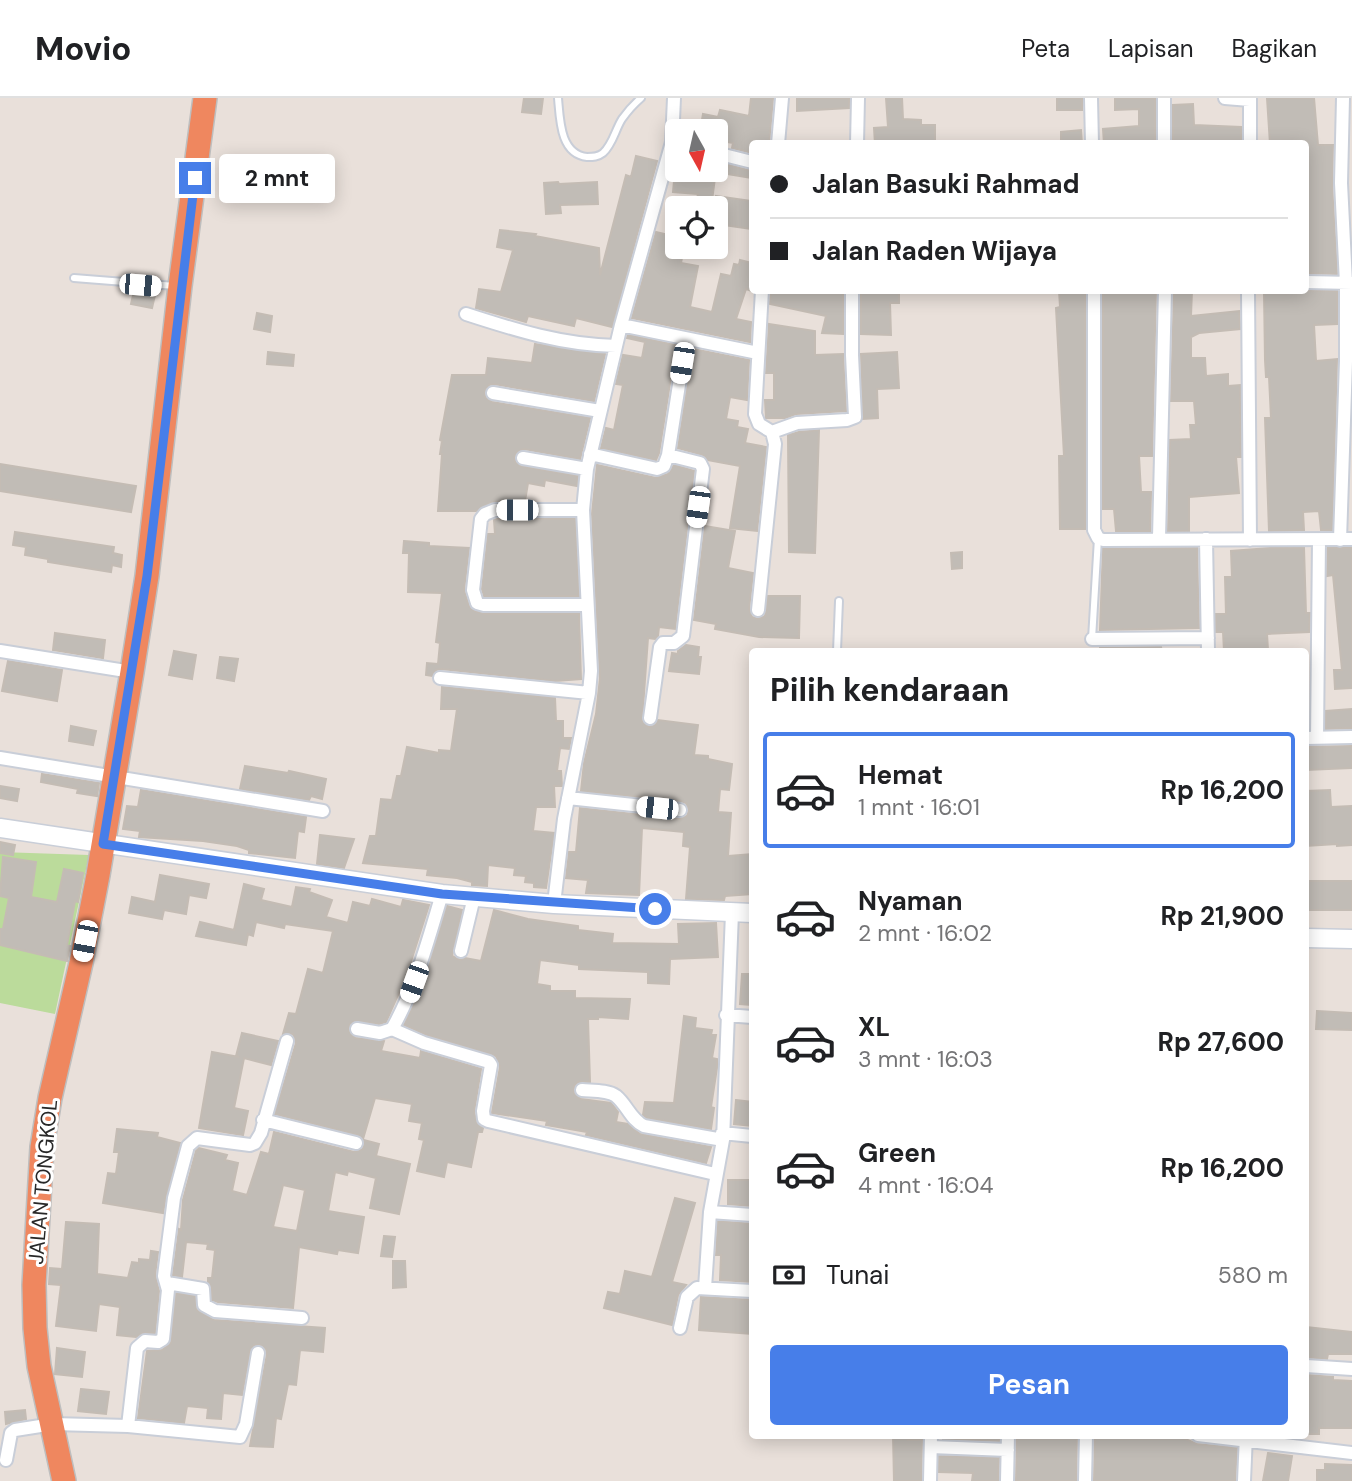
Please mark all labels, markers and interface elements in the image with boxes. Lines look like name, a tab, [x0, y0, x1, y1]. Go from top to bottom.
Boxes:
text: Movio	[35, 27, 131, 70]
text: Peta	[1021, 33, 1070, 64]
text: Lapisan	[1108, 33, 1193, 64]
text: Bagikan	[1231, 33, 1317, 64]
north arrow	[665, 119, 728, 182]
map controls	[665, 119, 728, 259]
callout: 2 mnt	[220, 154, 335, 202]
route end	[179, 162, 211, 194]
text: 2 mnt	[245, 163, 309, 193]
text: Jalan Basuki Rahmad	[812, 167, 1080, 201]
button: locate	[665, 196, 728, 259]
text: Jalan Raden Wijaya	[812, 234, 1057, 268]
car	[119, 273, 162, 297]
car	[669, 341, 696, 385]
car	[685, 485, 712, 529]
car	[497, 500, 539, 521]
text: Pilih kendaraan	[770, 669, 1009, 711]
text: Hemat	[858, 758, 943, 792]
icon: car	[774, 759, 837, 822]
text: Rp 16,200	[1161, 773, 1284, 807]
text: 1 mnt · 16:01	[858, 792, 980, 822]
car	[636, 795, 679, 821]
text: Nyaman	[858, 884, 963, 918]
icon: car	[774, 885, 837, 948]
route start	[639, 893, 671, 925]
text: Rp 21,900	[1160, 899, 1284, 933]
car	[71, 918, 100, 964]
text: 2 mnt · 16:02	[858, 918, 992, 948]
car	[397, 959, 432, 1005]
text: XL	[858, 1010, 890, 1044]
icon: car	[774, 1011, 837, 1074]
text: Rp 27,600	[1157, 1025, 1284, 1059]
text: 3 mnt · 16:03	[858, 1044, 993, 1074]
street label: JALAN TONGKOL	[22, 1098, 64, 1266]
text: Green	[858, 1136, 936, 1170]
icon: car	[774, 1137, 837, 1200]
text: Rp 16,200	[1161, 1151, 1284, 1185]
text: 4 mnt · 16:04	[858, 1170, 994, 1200]
icon: cash	[770, 1256, 808, 1294]
text: Tunai	[826, 1258, 890, 1292]
text: 580 m	[1218, 1260, 1288, 1290]
button: Pesan	[770, 1345, 1288, 1425]

